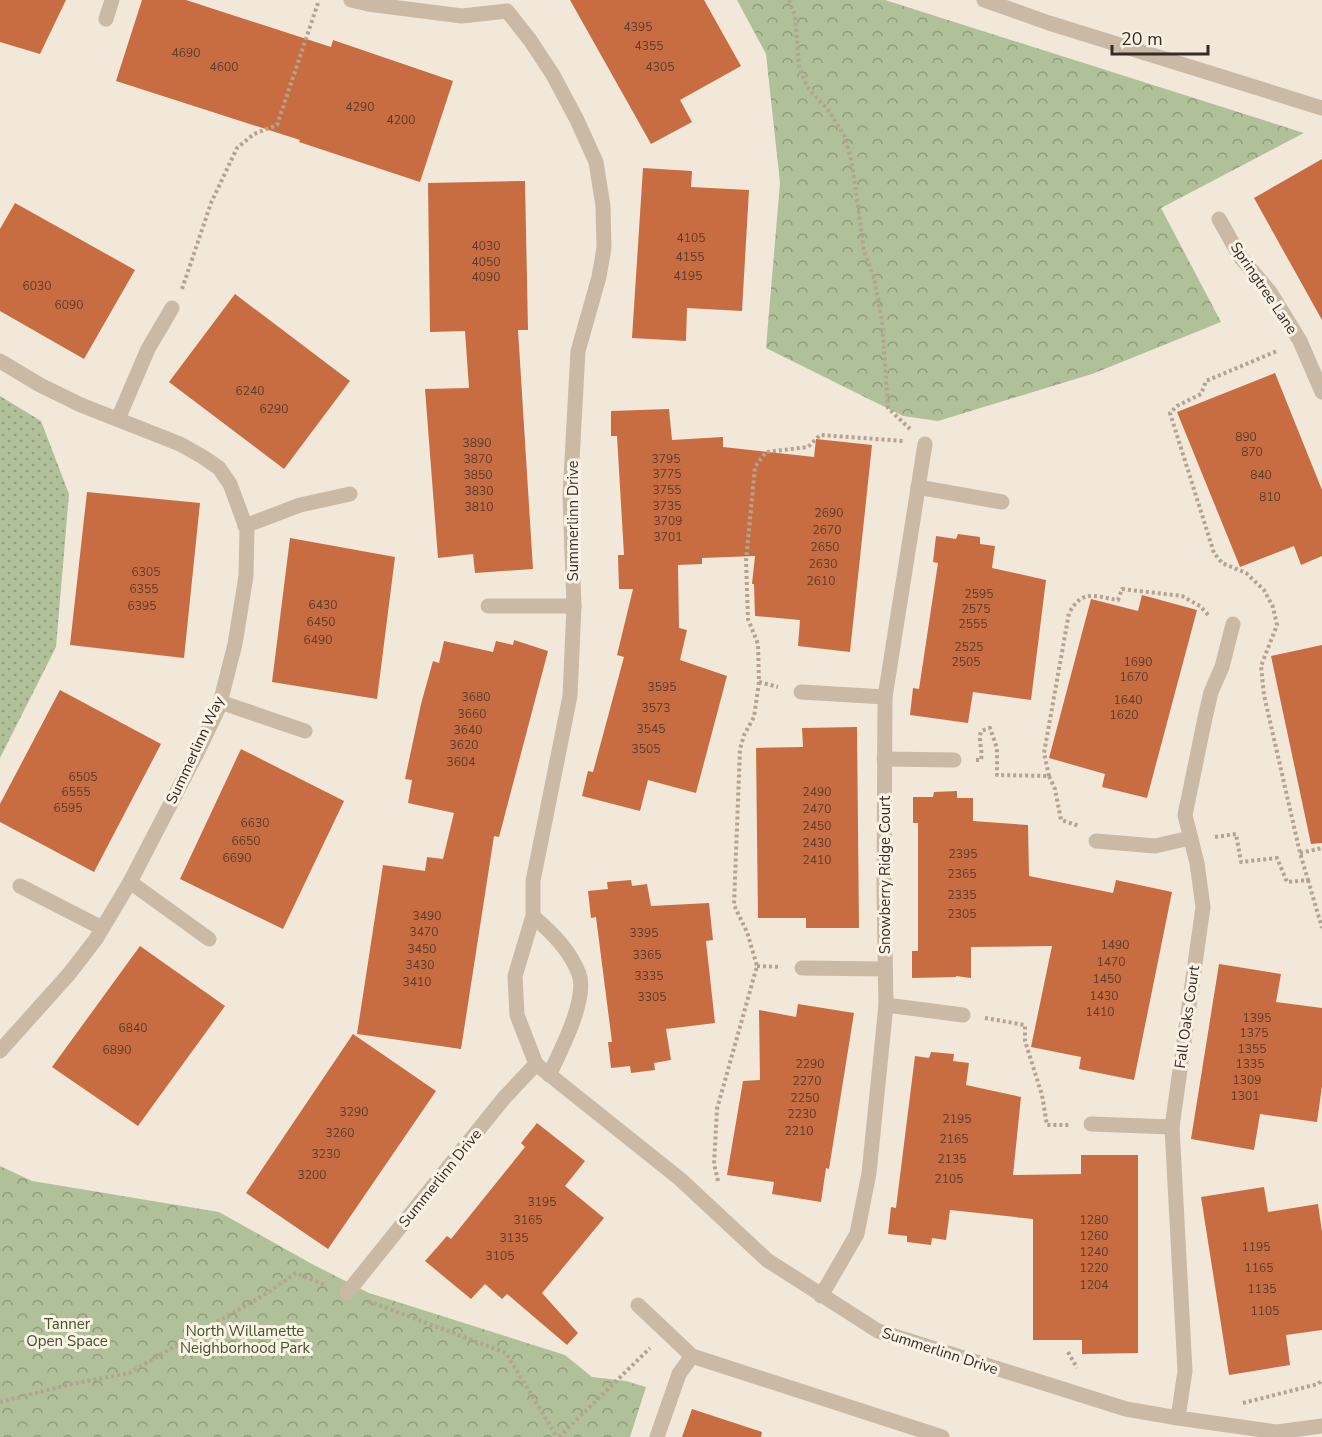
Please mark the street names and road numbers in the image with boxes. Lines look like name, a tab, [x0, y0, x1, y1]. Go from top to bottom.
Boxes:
street label: Springtree Lane	[1226, 238, 1302, 338]
street label: Summerlinn Drive	[563, 460, 583, 582]
street label: Summerlinn Way	[161, 693, 229, 807]
street label: Snowberry Ridge Court	[875, 795, 895, 954]
street label: Fall Oaks Court	[1170, 963, 1204, 1070]
street label: Summerlinn Drive	[394, 1125, 486, 1231]
street label: Summerlinn Drive	[879, 1323, 1001, 1379]

